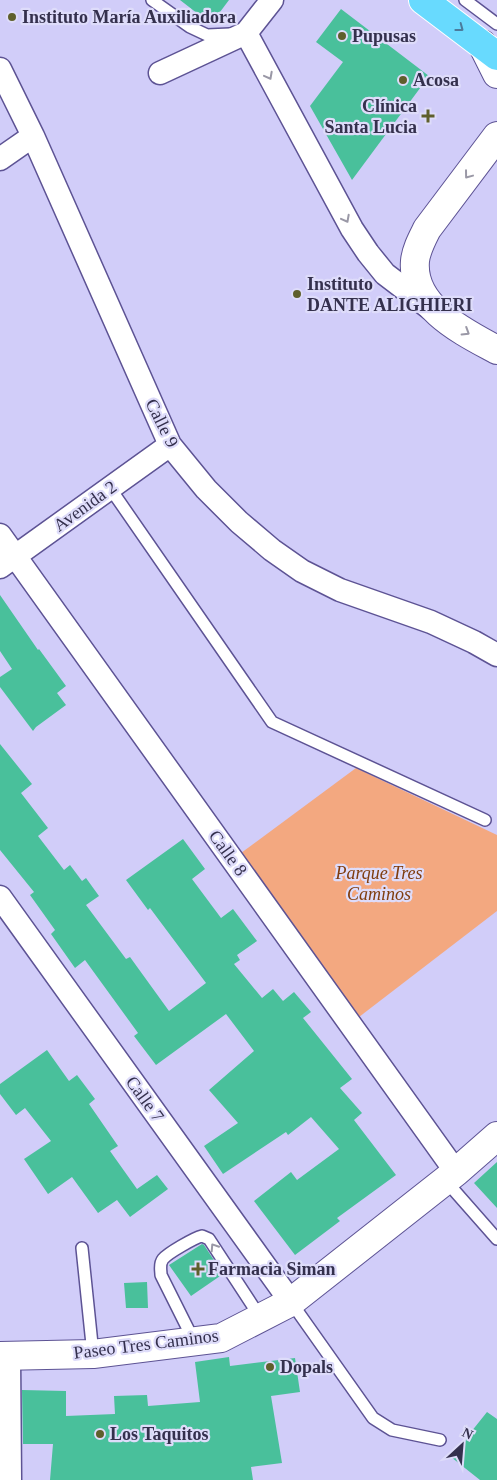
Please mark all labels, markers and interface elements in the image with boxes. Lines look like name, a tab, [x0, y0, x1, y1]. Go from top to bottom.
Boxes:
place label: Instituto María Auxiliadora	[22, 7, 236, 27]
marker: Instituto María Auxiliadora	[6, 11, 18, 23]
one-way arrow	[454, 22, 464, 31]
place label: Pupusas	[352, 26, 416, 46]
marker: Pupusas	[336, 30, 348, 42]
place label: Acosa	[413, 70, 459, 90]
one-way arrow	[263, 71, 273, 80]
marker: Acosa	[397, 74, 409, 86]
place label: Clínica Santa Lucia	[324, 96, 417, 137]
marker: Clínica Santa Lucia	[421, 109, 435, 123]
one-way arrow	[465, 169, 474, 179]
one-way arrow	[340, 214, 350, 223]
place label: Instituto DANTE ALIGHIERI	[307, 274, 473, 315]
marker: Instituto DANTE ALIGHIERI	[291, 288, 303, 300]
one-way arrow	[460, 326, 469, 336]
street label: Calle 9	[141, 396, 183, 450]
street label: Avenida 2	[50, 476, 120, 536]
street label: Calle 8	[205, 826, 251, 880]
park label: Parque Tres Caminos	[334, 863, 423, 904]
street label: Calle 7	[122, 1072, 168, 1126]
one-way arrow	[211, 1243, 221, 1252]
place label: Farmacia Siman	[208, 1259, 336, 1279]
marker: Farmacia Siman	[192, 1263, 204, 1275]
street label: Paseo Tres Caminos	[72, 1325, 220, 1363]
place label: Dopals	[280, 1357, 333, 1377]
marker: Dopals	[264, 1361, 276, 1373]
north arrow	[437, 1420, 487, 1470]
place label: Los Taquitos	[110, 1424, 209, 1444]
text: N	[460, 1425, 475, 1443]
marker: Los Taquitos	[94, 1428, 106, 1440]

